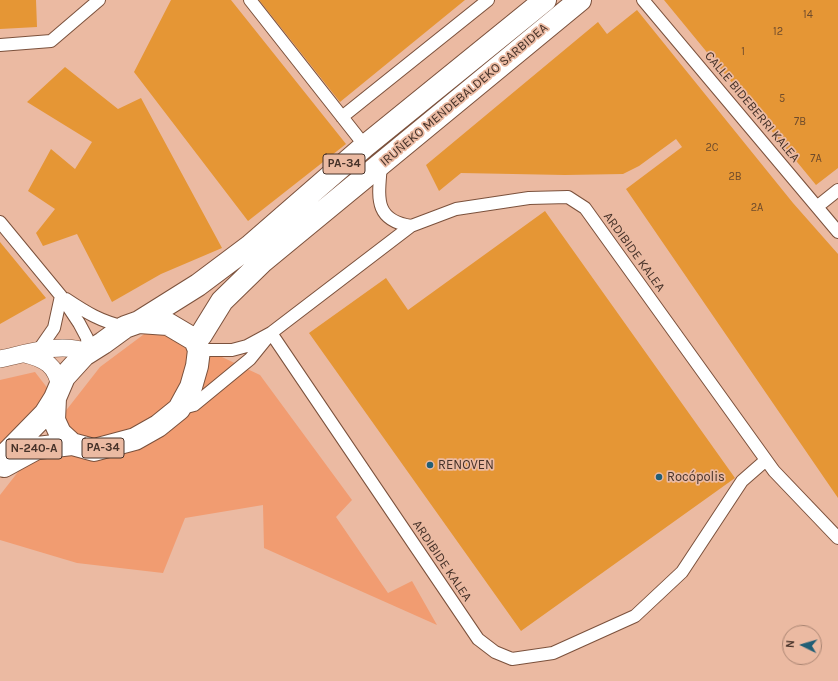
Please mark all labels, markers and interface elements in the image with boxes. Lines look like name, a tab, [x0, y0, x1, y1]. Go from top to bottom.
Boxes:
house number: 14	[803, 8, 813, 22]
street label: IRUÑEKO MENDEBALDEKO SARBIDEA	[377, 20, 551, 170]
house number: 12	[773, 25, 783, 39]
house number: 1	[741, 45, 745, 59]
street label: CALLE BIDEBERRI KALEA	[701, 48, 803, 166]
house number: 5	[779, 92, 785, 106]
house number: 7B	[794, 115, 806, 129]
house number: 2C	[705, 141, 719, 155]
house number: 7A	[810, 152, 822, 166]
road number: PA-34	[323, 154, 365, 174]
house number: 2B	[728, 170, 742, 184]
house number: 2A	[751, 201, 763, 215]
street label: ARDIBIDE KALEA	[600, 209, 668, 295]
road number: PA-34	[82, 438, 124, 458]
road number: N-240-A	[6, 439, 62, 459]
place label: RENOVEN	[438, 457, 494, 473]
marker: RENOVEN	[425, 460, 435, 470]
place label: Rocópolis	[667, 469, 725, 485]
marker: Rocópolis	[654, 472, 664, 482]
street label: ARDIBIDE KALEA	[409, 517, 475, 605]
north arrow	[782, 625, 822, 665]
text: N	[784, 640, 797, 649]

